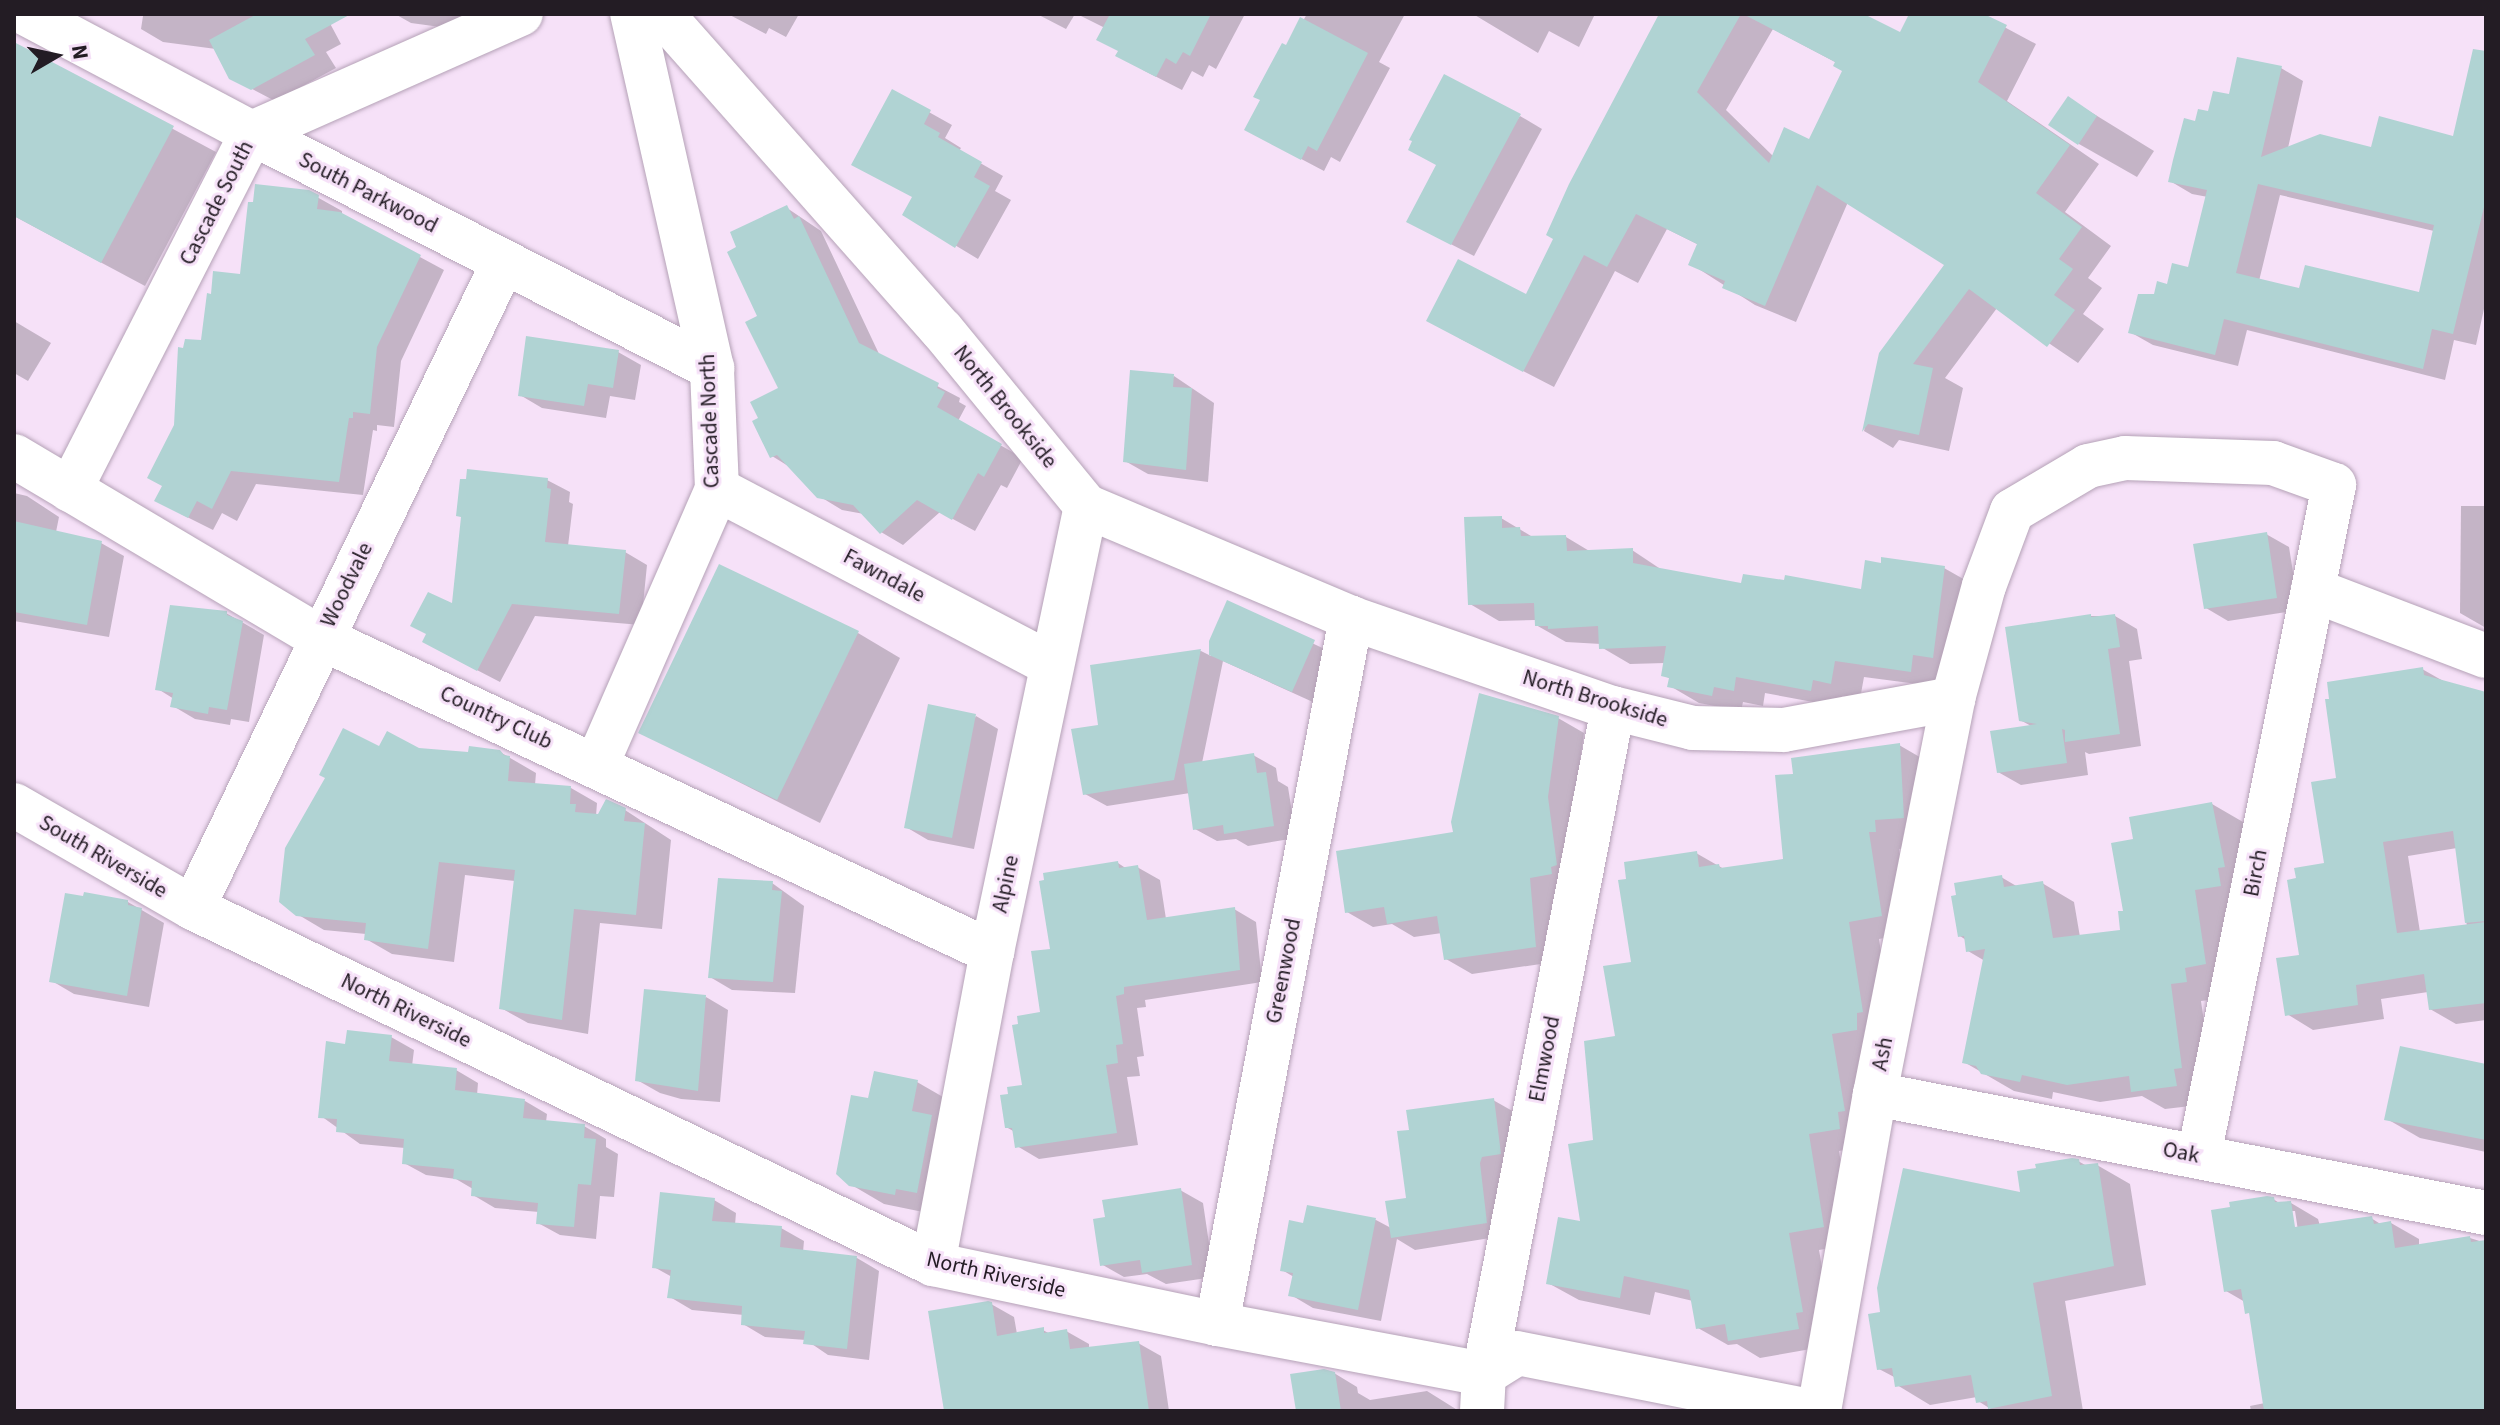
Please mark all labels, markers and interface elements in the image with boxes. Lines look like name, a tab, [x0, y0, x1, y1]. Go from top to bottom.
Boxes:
north arrow	[16, 16, 96, 96]
text: N	[63, 43, 97, 62]
street label: Cascade South	[174, 136, 260, 270]
street label: South Parkwood	[294, 147, 442, 239]
street label: North Brookside	[947, 340, 1063, 474]
street label: Cascade North	[694, 353, 726, 489]
street label: Woodvale	[315, 538, 379, 632]
street label: Fawndale	[839, 543, 929, 609]
street label: North Brookside	[1519, 664, 1671, 734]
street label: Country Club	[436, 680, 556, 756]
street label: South Riverside	[34, 810, 172, 904]
street label: Birch	[2238, 847, 2274, 899]
street label: Alpine	[987, 853, 1025, 915]
street label: Greenwood	[1261, 916, 1307, 1026]
street label: North Riverside	[336, 968, 476, 1054]
street label: Elmwood	[1524, 1014, 1566, 1104]
street label: Ash	[1867, 1035, 1899, 1073]
street label: Oak	[2161, 1137, 2201, 1169]
street label: North Riverside	[924, 1246, 1068, 1304]

